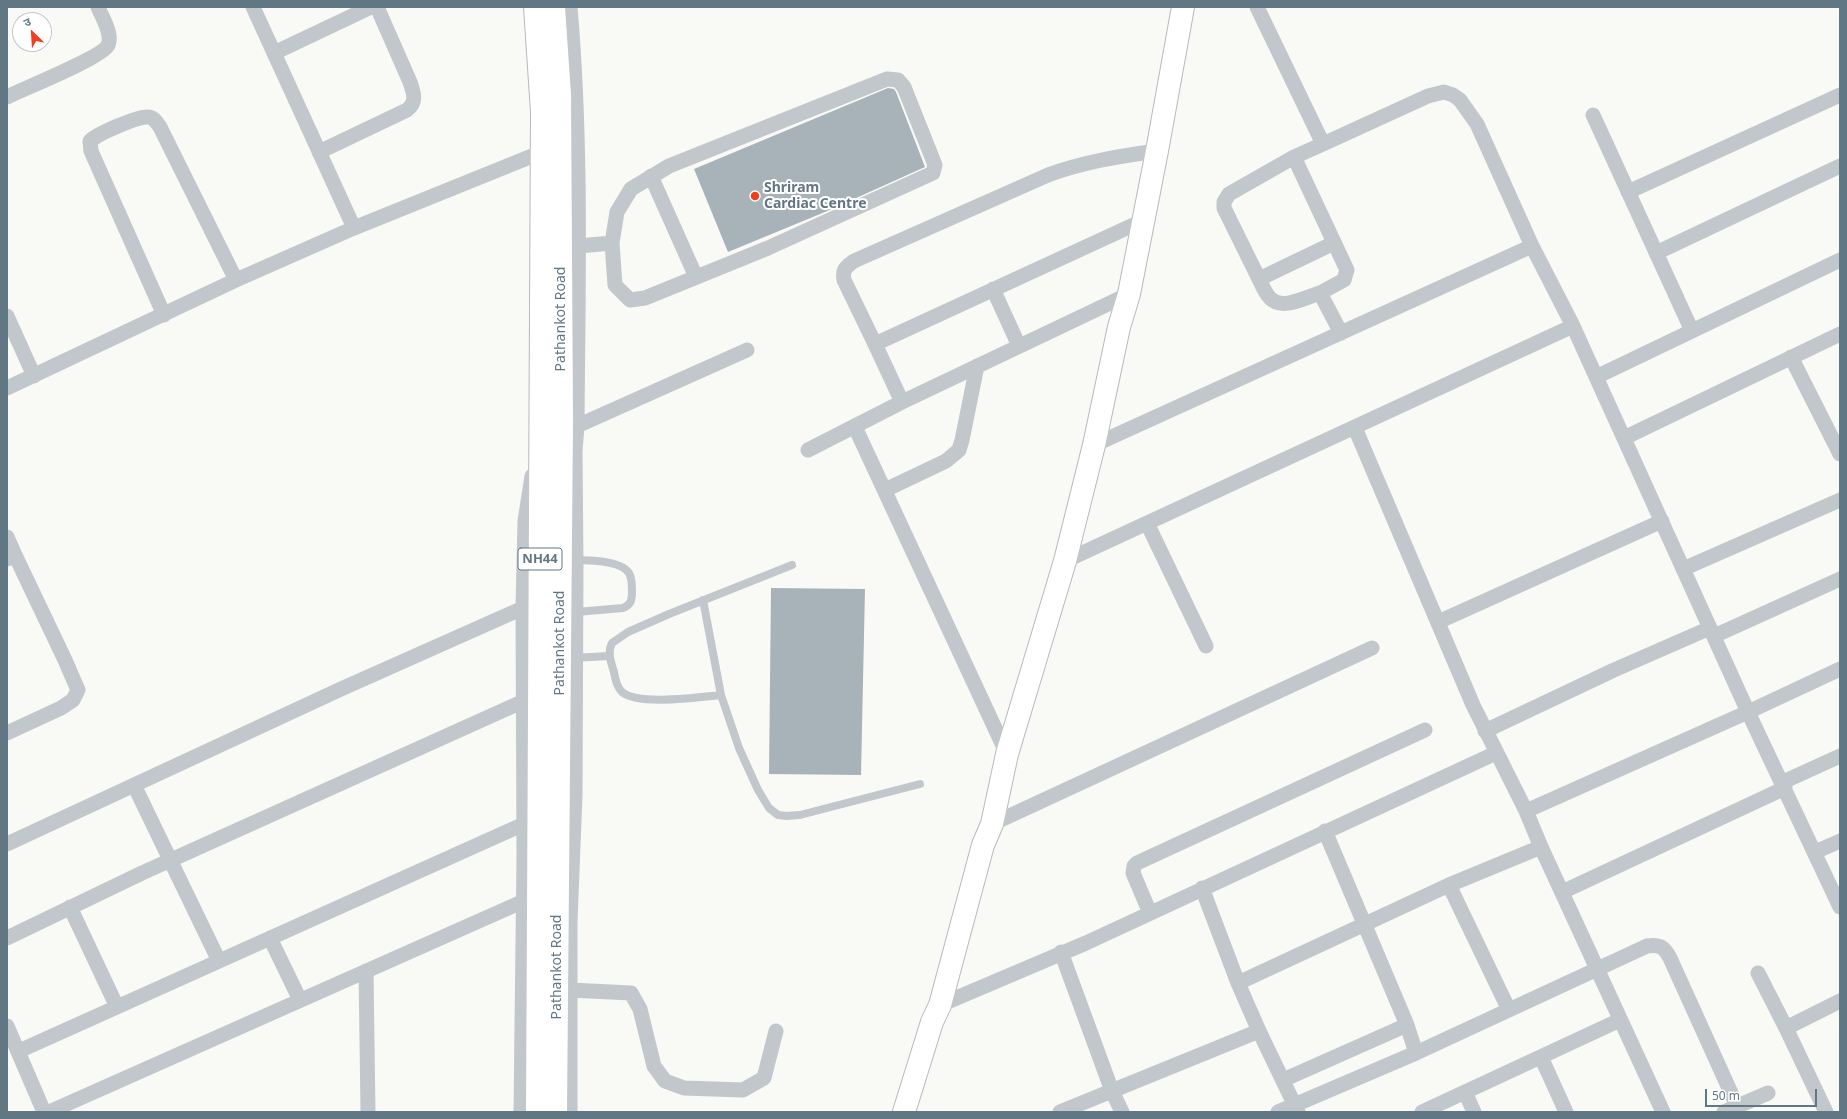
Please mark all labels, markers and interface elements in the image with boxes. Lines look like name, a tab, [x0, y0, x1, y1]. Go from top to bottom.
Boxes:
north arrow	[12, 12, 52, 52]
text: उ	[21, 13, 33, 30]
place label: Shriram Cardiac Centre	[764, 180, 866, 212]
marker: Shriram Cardiac Centre	[749, 190, 761, 202]
street label: Pathankot Road	[553, 267, 569, 371]
road number: NH44	[518, 548, 562, 570]
street label: Pathankot Road	[552, 591, 568, 695]
street label: Pathankot Road	[549, 915, 565, 1019]
scale bar	[1707, 1081, 1819, 1107]
text: 50 m	[1712, 1087, 1740, 1104]

